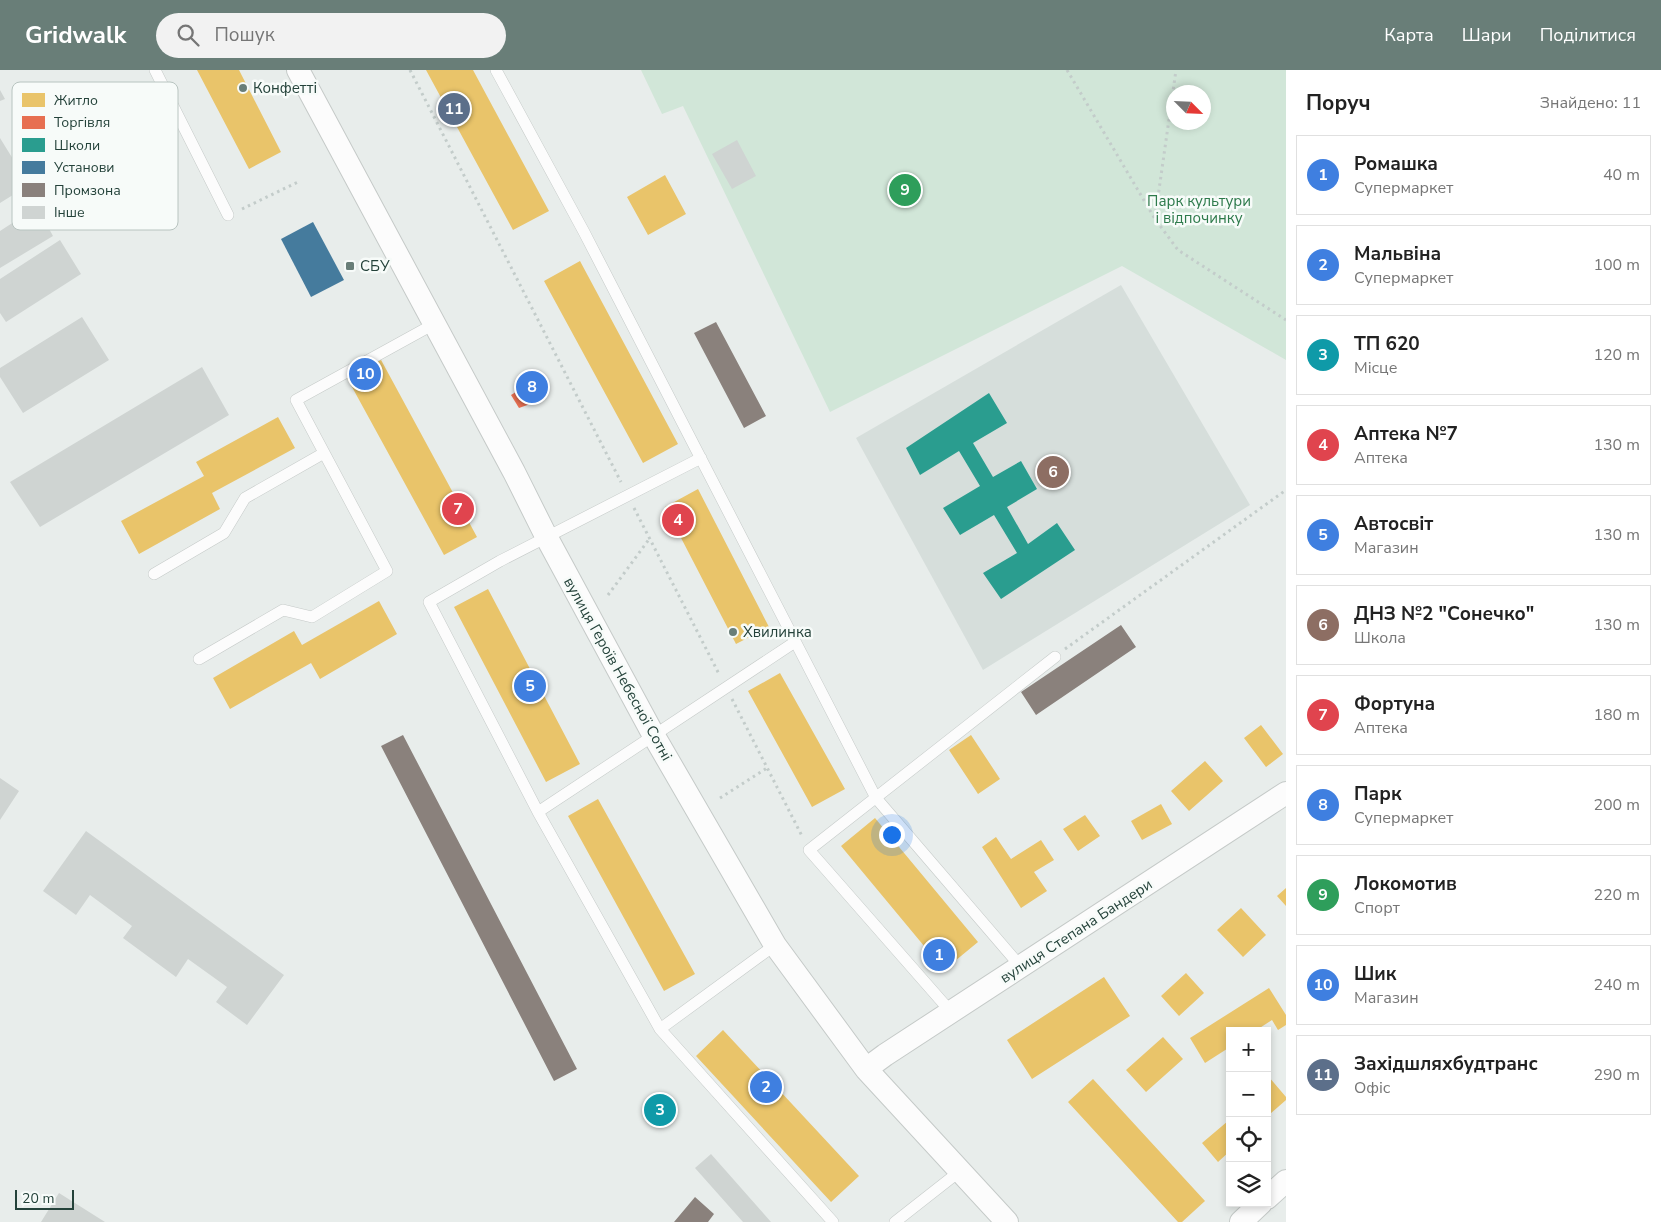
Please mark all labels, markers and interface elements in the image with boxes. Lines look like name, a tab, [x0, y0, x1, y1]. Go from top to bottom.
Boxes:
search box	[156, 13, 506, 58]
text: Gridwalk	[25, 19, 126, 51]
icon: search	[174, 21, 202, 49]
text: Пошук	[214, 22, 275, 48]
text: Карта	[1384, 23, 1434, 47]
text: Шари	[1462, 23, 1512, 47]
text: Поділитися	[1540, 23, 1636, 47]
place label: Конфетті	[253, 78, 317, 98]
legend	[12, 82, 178, 230]
marker: Конфетті	[237, 82, 249, 94]
north arrow	[1166, 85, 1211, 130]
text: Поруч	[1306, 89, 1371, 117]
pin: 11	[438, 90, 470, 128]
text: Житло	[54, 91, 98, 110]
text: Знайдено: 11	[1540, 92, 1641, 114]
text: Торгівля	[54, 113, 110, 132]
text: Школи	[54, 136, 100, 155]
text: Ромашка	[1354, 151, 1438, 177]
text: Установи	[53, 158, 115, 177]
text: 1	[1318, 164, 1328, 186]
text: 40 m	[1603, 164, 1640, 186]
pin: 9	[889, 171, 921, 209]
text: Супермаркет	[1354, 177, 1453, 199]
text: Промзона	[54, 181, 121, 200]
park label: Парк культури і відпочинку	[1147, 191, 1251, 228]
text: Інше	[54, 203, 85, 222]
text: Мальвіна	[1354, 241, 1441, 267]
text: 2	[1318, 254, 1328, 276]
text: 100 m	[1593, 254, 1640, 276]
place label: СБУ	[360, 256, 390, 276]
marker: СБУ	[344, 260, 356, 272]
text: Супермаркет	[1354, 267, 1453, 289]
text: ТП 620	[1354, 331, 1420, 357]
text: 3	[1318, 344, 1328, 366]
text: 120 m	[1593, 344, 1640, 366]
pin: 10	[349, 355, 381, 393]
text: Місце	[1354, 357, 1397, 379]
pin: 8	[516, 368, 548, 406]
text: Аптека №7	[1354, 421, 1458, 447]
text: 4	[1318, 434, 1328, 456]
text: 130 m	[1593, 434, 1640, 456]
text: Аптека	[1354, 447, 1408, 469]
pin: 6	[1037, 453, 1069, 491]
pin: 7	[442, 490, 474, 528]
pin: 4	[662, 501, 694, 539]
text: Автосвіт	[1354, 511, 1433, 537]
text: 5	[1318, 524, 1328, 546]
text: 130 m	[1593, 524, 1640, 546]
text: Магазин	[1354, 537, 1419, 559]
street label: вулиця Героїв Небесної Сотні	[559, 574, 677, 764]
text: ДНЗ №2 "Сонечко"	[1354, 601, 1534, 627]
text: 6	[1318, 614, 1328, 636]
text: 130 m	[1593, 614, 1640, 636]
place label: Хвилинка	[743, 622, 812, 642]
marker: Хвилинка	[727, 626, 739, 638]
text: Школа	[1354, 627, 1406, 649]
pin: 5	[514, 667, 546, 705]
text: Фортуна	[1354, 691, 1435, 717]
text: 7	[1318, 704, 1328, 726]
text: 180 m	[1593, 704, 1640, 726]
text: Аптека	[1354, 717, 1408, 739]
text: Парк	[1354, 781, 1402, 807]
text: 8	[1318, 794, 1328, 816]
text: 200 m	[1593, 794, 1640, 816]
text: Супермаркет	[1354, 807, 1453, 829]
your location	[879, 822, 905, 848]
text: Локомотив	[1354, 871, 1457, 897]
street label: вулиця Степана Бандери	[996, 874, 1156, 988]
text: 9	[1318, 884, 1328, 906]
text: 220 m	[1593, 884, 1640, 906]
text: Спорт	[1354, 897, 1400, 919]
pin: 1	[923, 936, 955, 974]
text: Шик	[1354, 961, 1396, 987]
text: 10	[1313, 974, 1333, 996]
text: 240 m	[1593, 974, 1640, 996]
text: Магазин	[1354, 987, 1419, 1009]
map controls	[1226, 1027, 1271, 1207]
button: +	[1226, 1027, 1271, 1072]
text: Західшляхбудтранс	[1354, 1051, 1538, 1077]
text: 11	[1313, 1064, 1333, 1086]
text: 290 m	[1593, 1064, 1640, 1086]
pin: 2	[750, 1068, 782, 1106]
button: −	[1226, 1072, 1271, 1117]
text: Офіс	[1354, 1077, 1390, 1099]
pin: 3	[644, 1091, 676, 1129]
button: locate	[1226, 1117, 1271, 1162]
button: layers	[1226, 1162, 1271, 1207]
scale bar	[15, 1187, 74, 1210]
text: 20 m	[22, 1189, 54, 1208]

